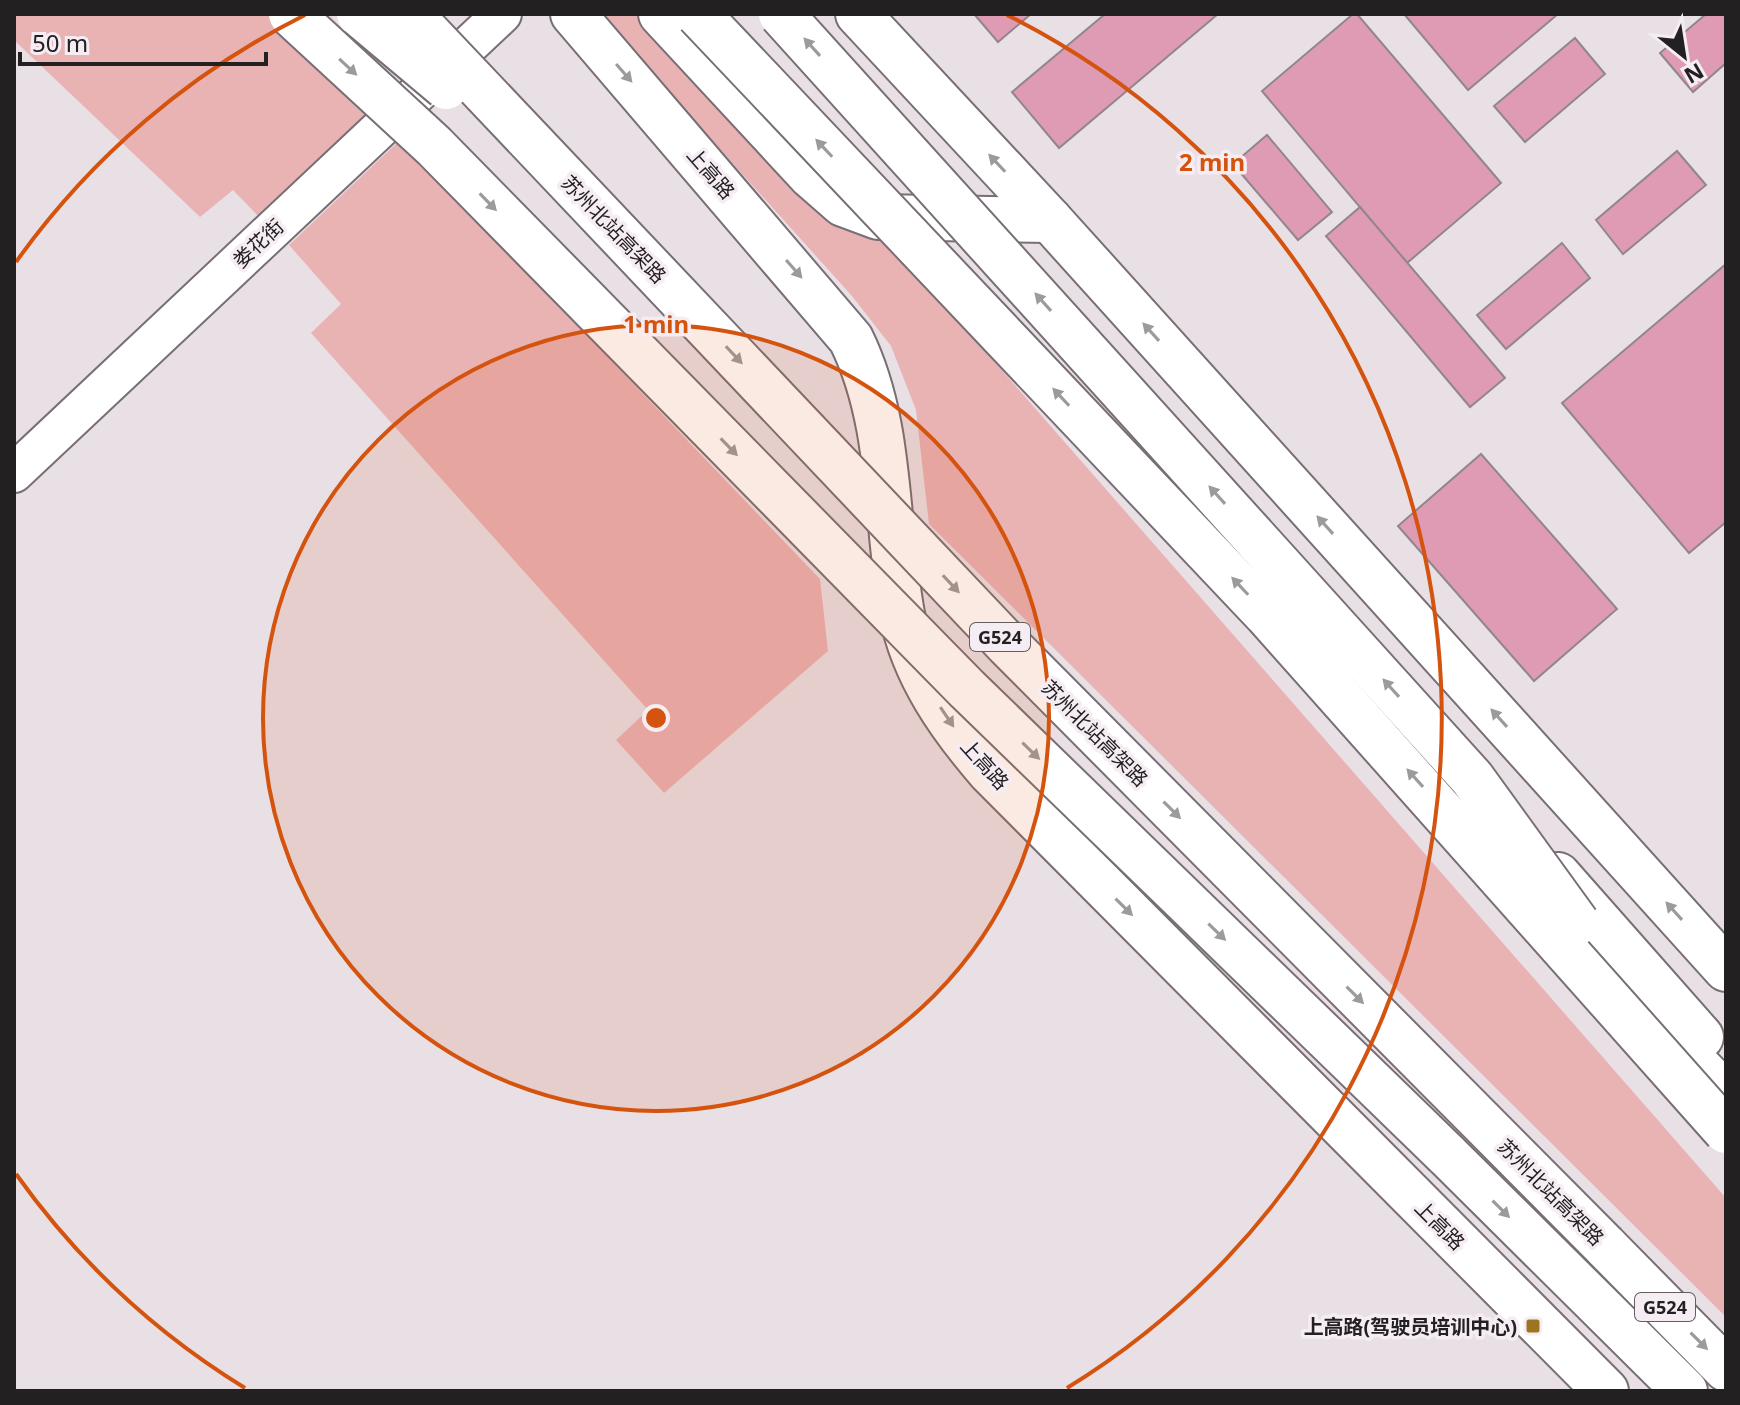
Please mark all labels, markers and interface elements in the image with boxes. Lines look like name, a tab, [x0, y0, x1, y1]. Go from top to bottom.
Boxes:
scale bar	[20, 16, 266, 66]
north arrow	[1644, 16, 1724, 96]
text: 50 m	[32, 26, 88, 59]
one-way arrow	[804, 38, 821, 58]
one-way arrow	[338, 57, 357, 75]
text: N	[1679, 57, 1710, 92]
one-way arrow	[615, 63, 632, 83]
one-way arrow	[816, 138, 834, 157]
street label: 上高路	[681, 142, 741, 204]
text: 2 min	[1179, 145, 1245, 178]
one-way arrow	[988, 154, 1006, 173]
street label: 苏州北站高架路	[556, 169, 672, 289]
one-way arrow	[479, 192, 497, 211]
street label: 娄花街	[227, 213, 289, 273]
one-way arrow	[785, 259, 802, 279]
one-way arrow	[1034, 293, 1052, 312]
text: 1 min	[623, 307, 689, 340]
one-way arrow	[1142, 323, 1160, 342]
one-way arrow	[724, 345, 742, 364]
one-way arrow	[1053, 388, 1071, 407]
one-way arrow	[719, 437, 738, 456]
one-way arrow	[1209, 486, 1227, 505]
one-way arrow	[1316, 515, 1334, 535]
one-way arrow	[941, 575, 959, 594]
one-way arrow	[1231, 577, 1250, 596]
road number: G524	[970, 623, 1030, 651]
street label: 苏州北站高架路	[1036, 674, 1154, 792]
one-way arrow	[1383, 679, 1401, 698]
centre of rings	[642, 704, 670, 732]
one-way arrow	[939, 706, 954, 727]
one-way arrow	[1491, 709, 1509, 728]
street label: 上高路	[955, 733, 1015, 795]
one-way arrow	[1021, 742, 1040, 760]
one-way arrow	[1407, 768, 1425, 787]
one-way arrow	[1162, 800, 1181, 819]
one-way arrow	[1114, 897, 1133, 916]
one-way arrow	[1665, 901, 1683, 920]
one-way arrow	[1207, 923, 1226, 941]
one-way arrow	[1345, 985, 1364, 1004]
street label: 苏州北站高架路	[1492, 1133, 1610, 1251]
street label: 上高路	[1409, 1194, 1471, 1256]
one-way arrow	[1492, 1199, 1510, 1218]
road number: G524	[1635, 1293, 1695, 1321]
place label: 上高路(驾驶员培训中心)	[1303, 1313, 1517, 1340]
marker: 上高路(驾驶员培训中心)	[1524, 1317, 1542, 1335]
one-way arrow	[1689, 1331, 1707, 1350]

